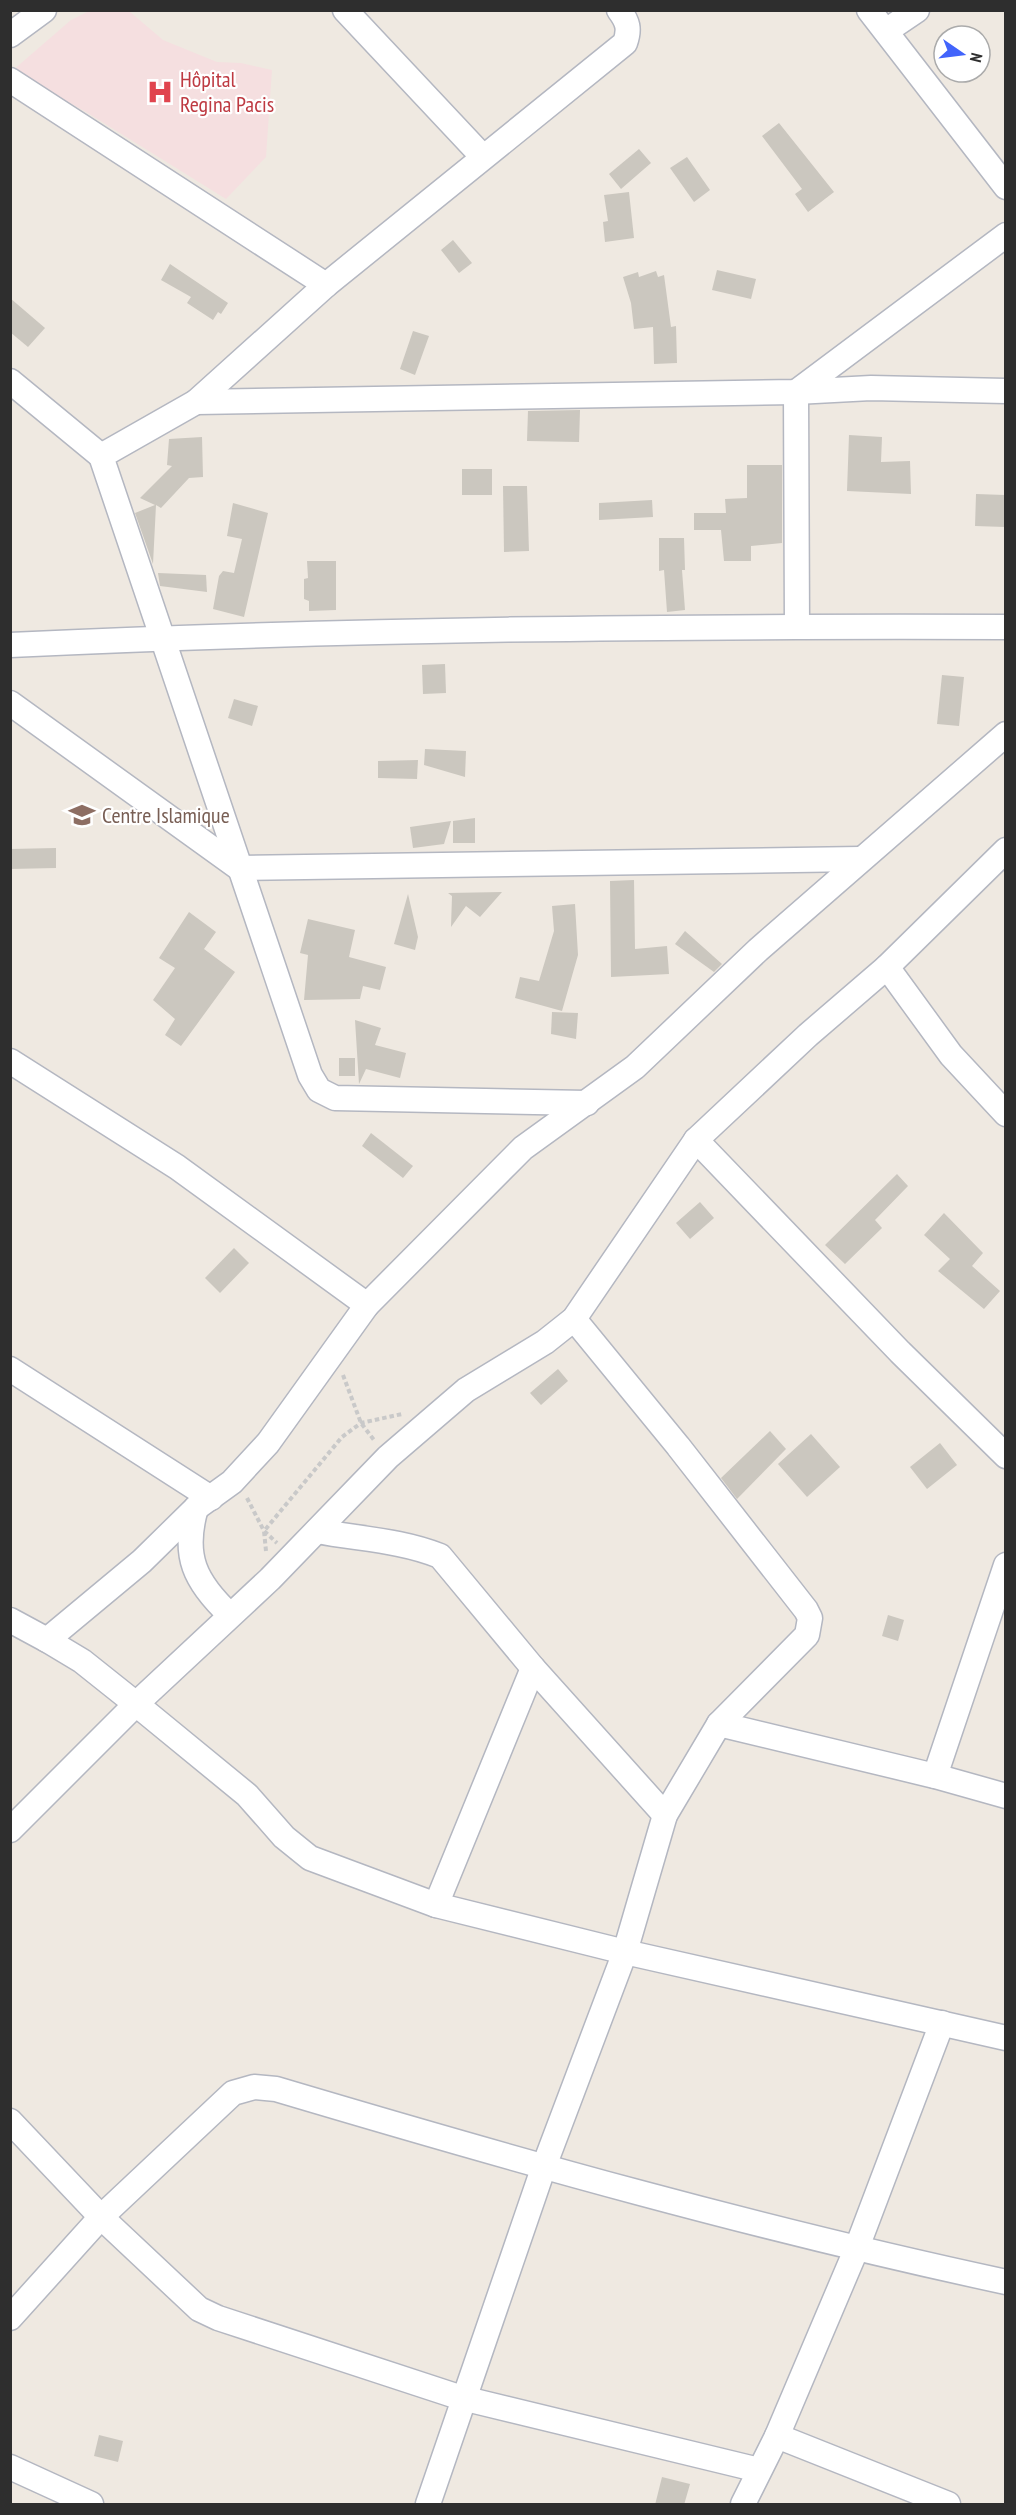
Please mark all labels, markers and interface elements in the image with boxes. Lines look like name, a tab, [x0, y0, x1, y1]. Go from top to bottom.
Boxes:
north arrow	[932, 24, 992, 84]
text: N	[966, 51, 987, 64]
place label: Hôpital Regina Pacis	[180, 65, 274, 118]
hospital icon: Hôpital Regina Pacis	[145, 77, 175, 107]
school or university icon: Centre Islamique	[67, 800, 97, 830]
place label: Centre Islamique	[102, 801, 230, 829]

